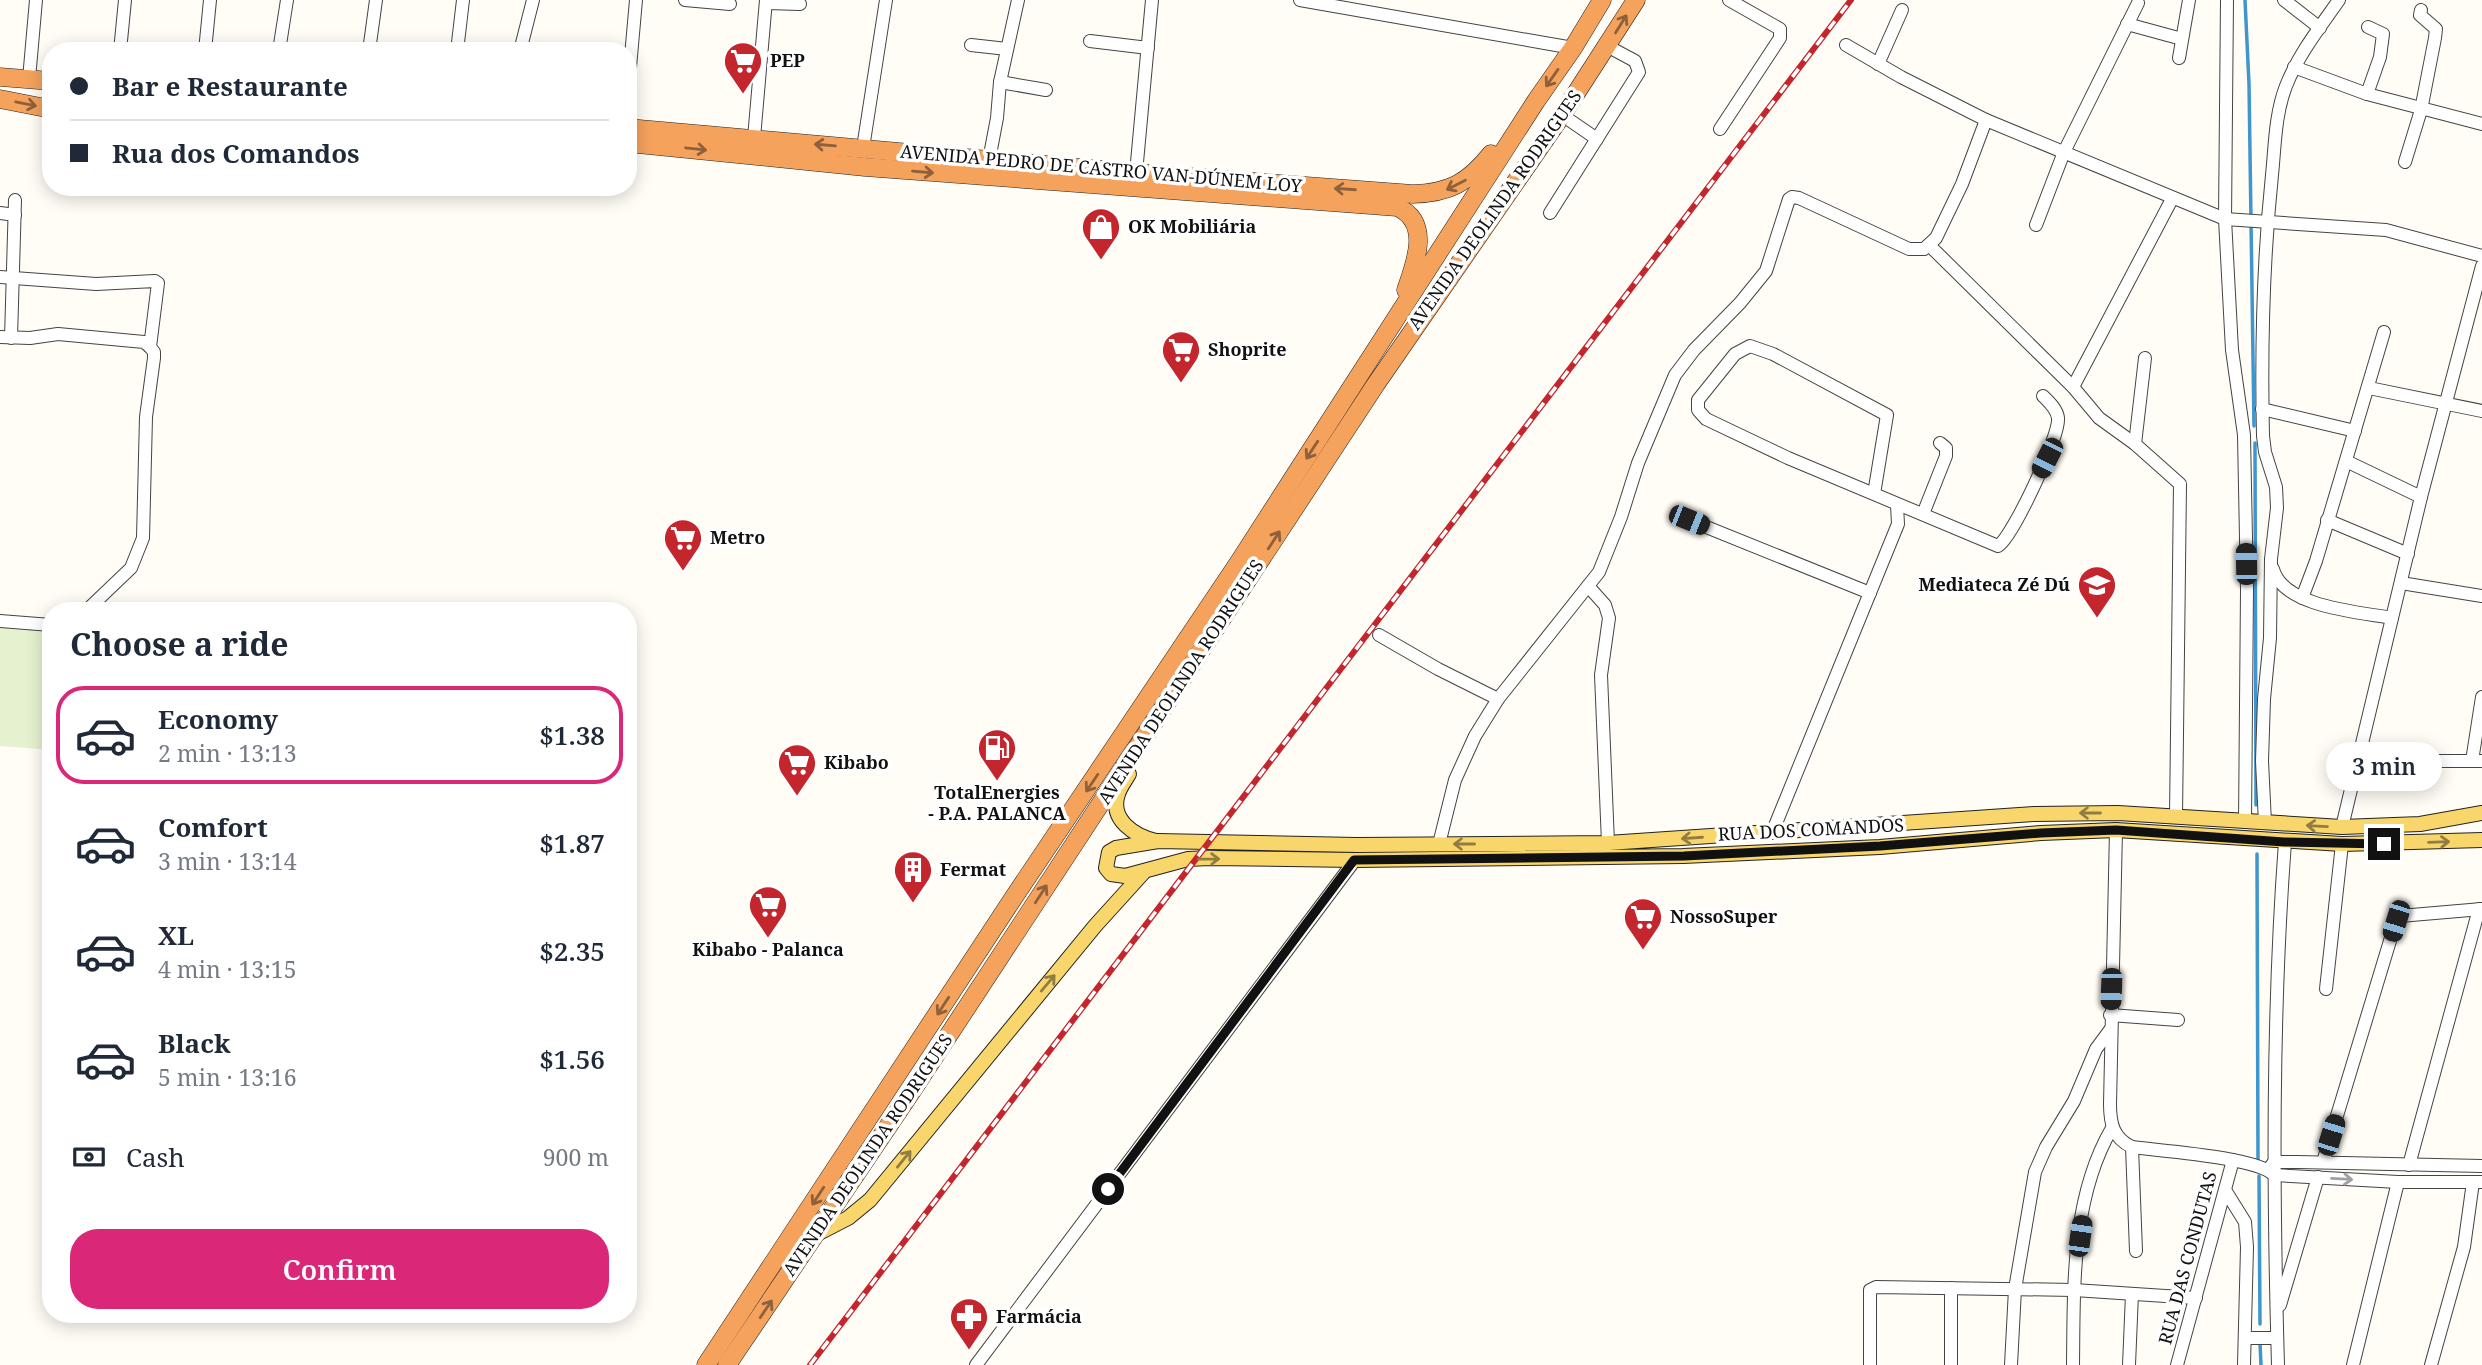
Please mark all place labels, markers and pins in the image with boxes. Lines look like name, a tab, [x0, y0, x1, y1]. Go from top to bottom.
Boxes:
supermarket icon: PEP	[722, 40, 764, 95]
place label: PEP	[770, 48, 805, 72]
shop icon: OK Mobiliária	[1080, 206, 1122, 261]
place label: OK Mobiliária	[1128, 214, 1256, 238]
supermarket icon: Shoprite	[1160, 329, 1202, 384]
place label: Shoprite	[1208, 337, 1286, 361]
supermarket icon: Metro	[662, 517, 704, 572]
place label: Metro	[710, 525, 765, 549]
school or university icon: Mediateca Zé Dú	[2076, 564, 2118, 619]
place label: Mediateca Zé Dú	[1918, 572, 2070, 596]
fuel station icon: TotalEnergies - P.A. PALANCA	[976, 727, 1018, 782]
supermarket icon: Kibabo	[776, 742, 818, 797]
place label: Kibabo	[824, 750, 889, 774]
place label: TotalEnergies - P.A. PALANCA	[928, 780, 1066, 825]
building icon: Fermat	[892, 849, 934, 904]
place label: Fermat	[940, 857, 1006, 881]
supermarket icon: Kibabo - Palanca	[747, 884, 789, 939]
supermarket icon: NossoSuper	[1622, 896, 1664, 951]
place label: NossoSuper	[1670, 904, 1778, 928]
place label: Kibabo - Palanca	[692, 937, 844, 961]
pharmacy icon: Farmácia	[948, 1296, 990, 1351]
place label: Farmácia	[996, 1304, 1082, 1328]

